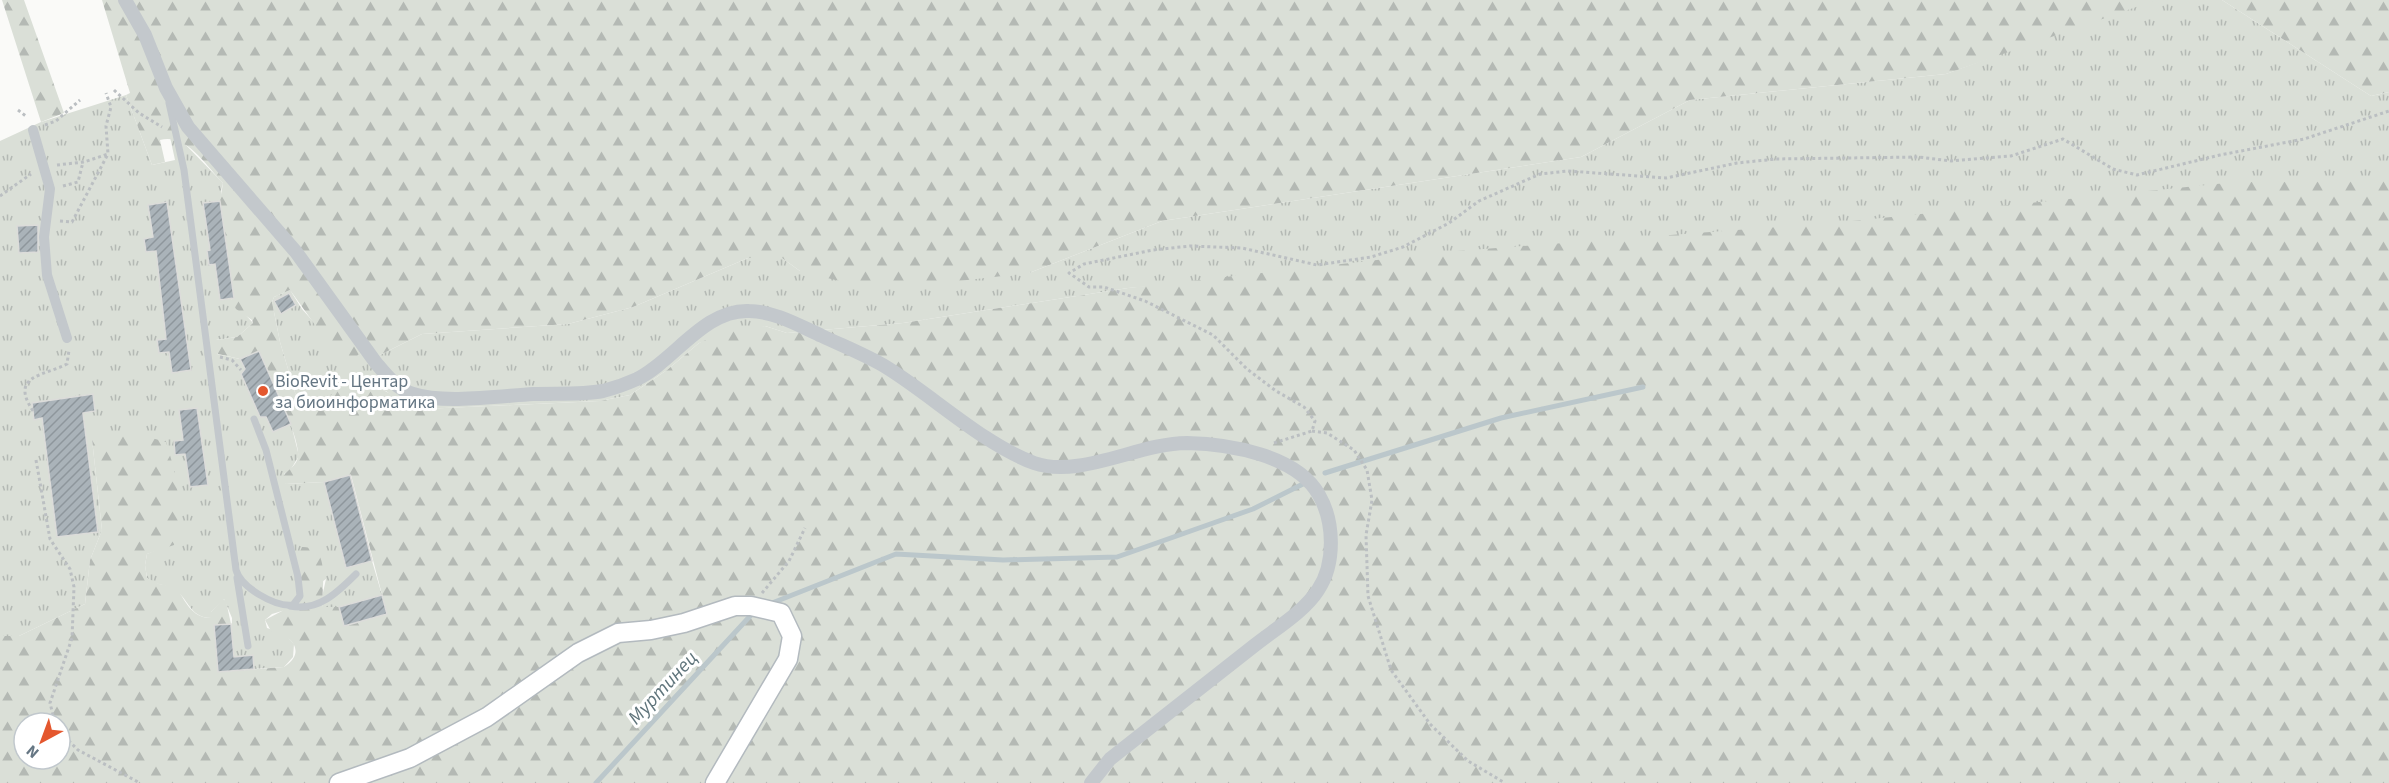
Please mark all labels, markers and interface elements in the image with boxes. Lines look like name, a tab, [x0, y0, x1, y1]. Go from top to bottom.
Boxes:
place label: BioRevit - Центар за биоинформатика	[275, 369, 435, 415]
marker: BioRevit - Центар за биоинформатика	[256, 384, 270, 398]
water label: Муртинец	[622, 645, 704, 731]
north arrow	[12, 711, 72, 771]
text: N	[22, 740, 44, 763]

